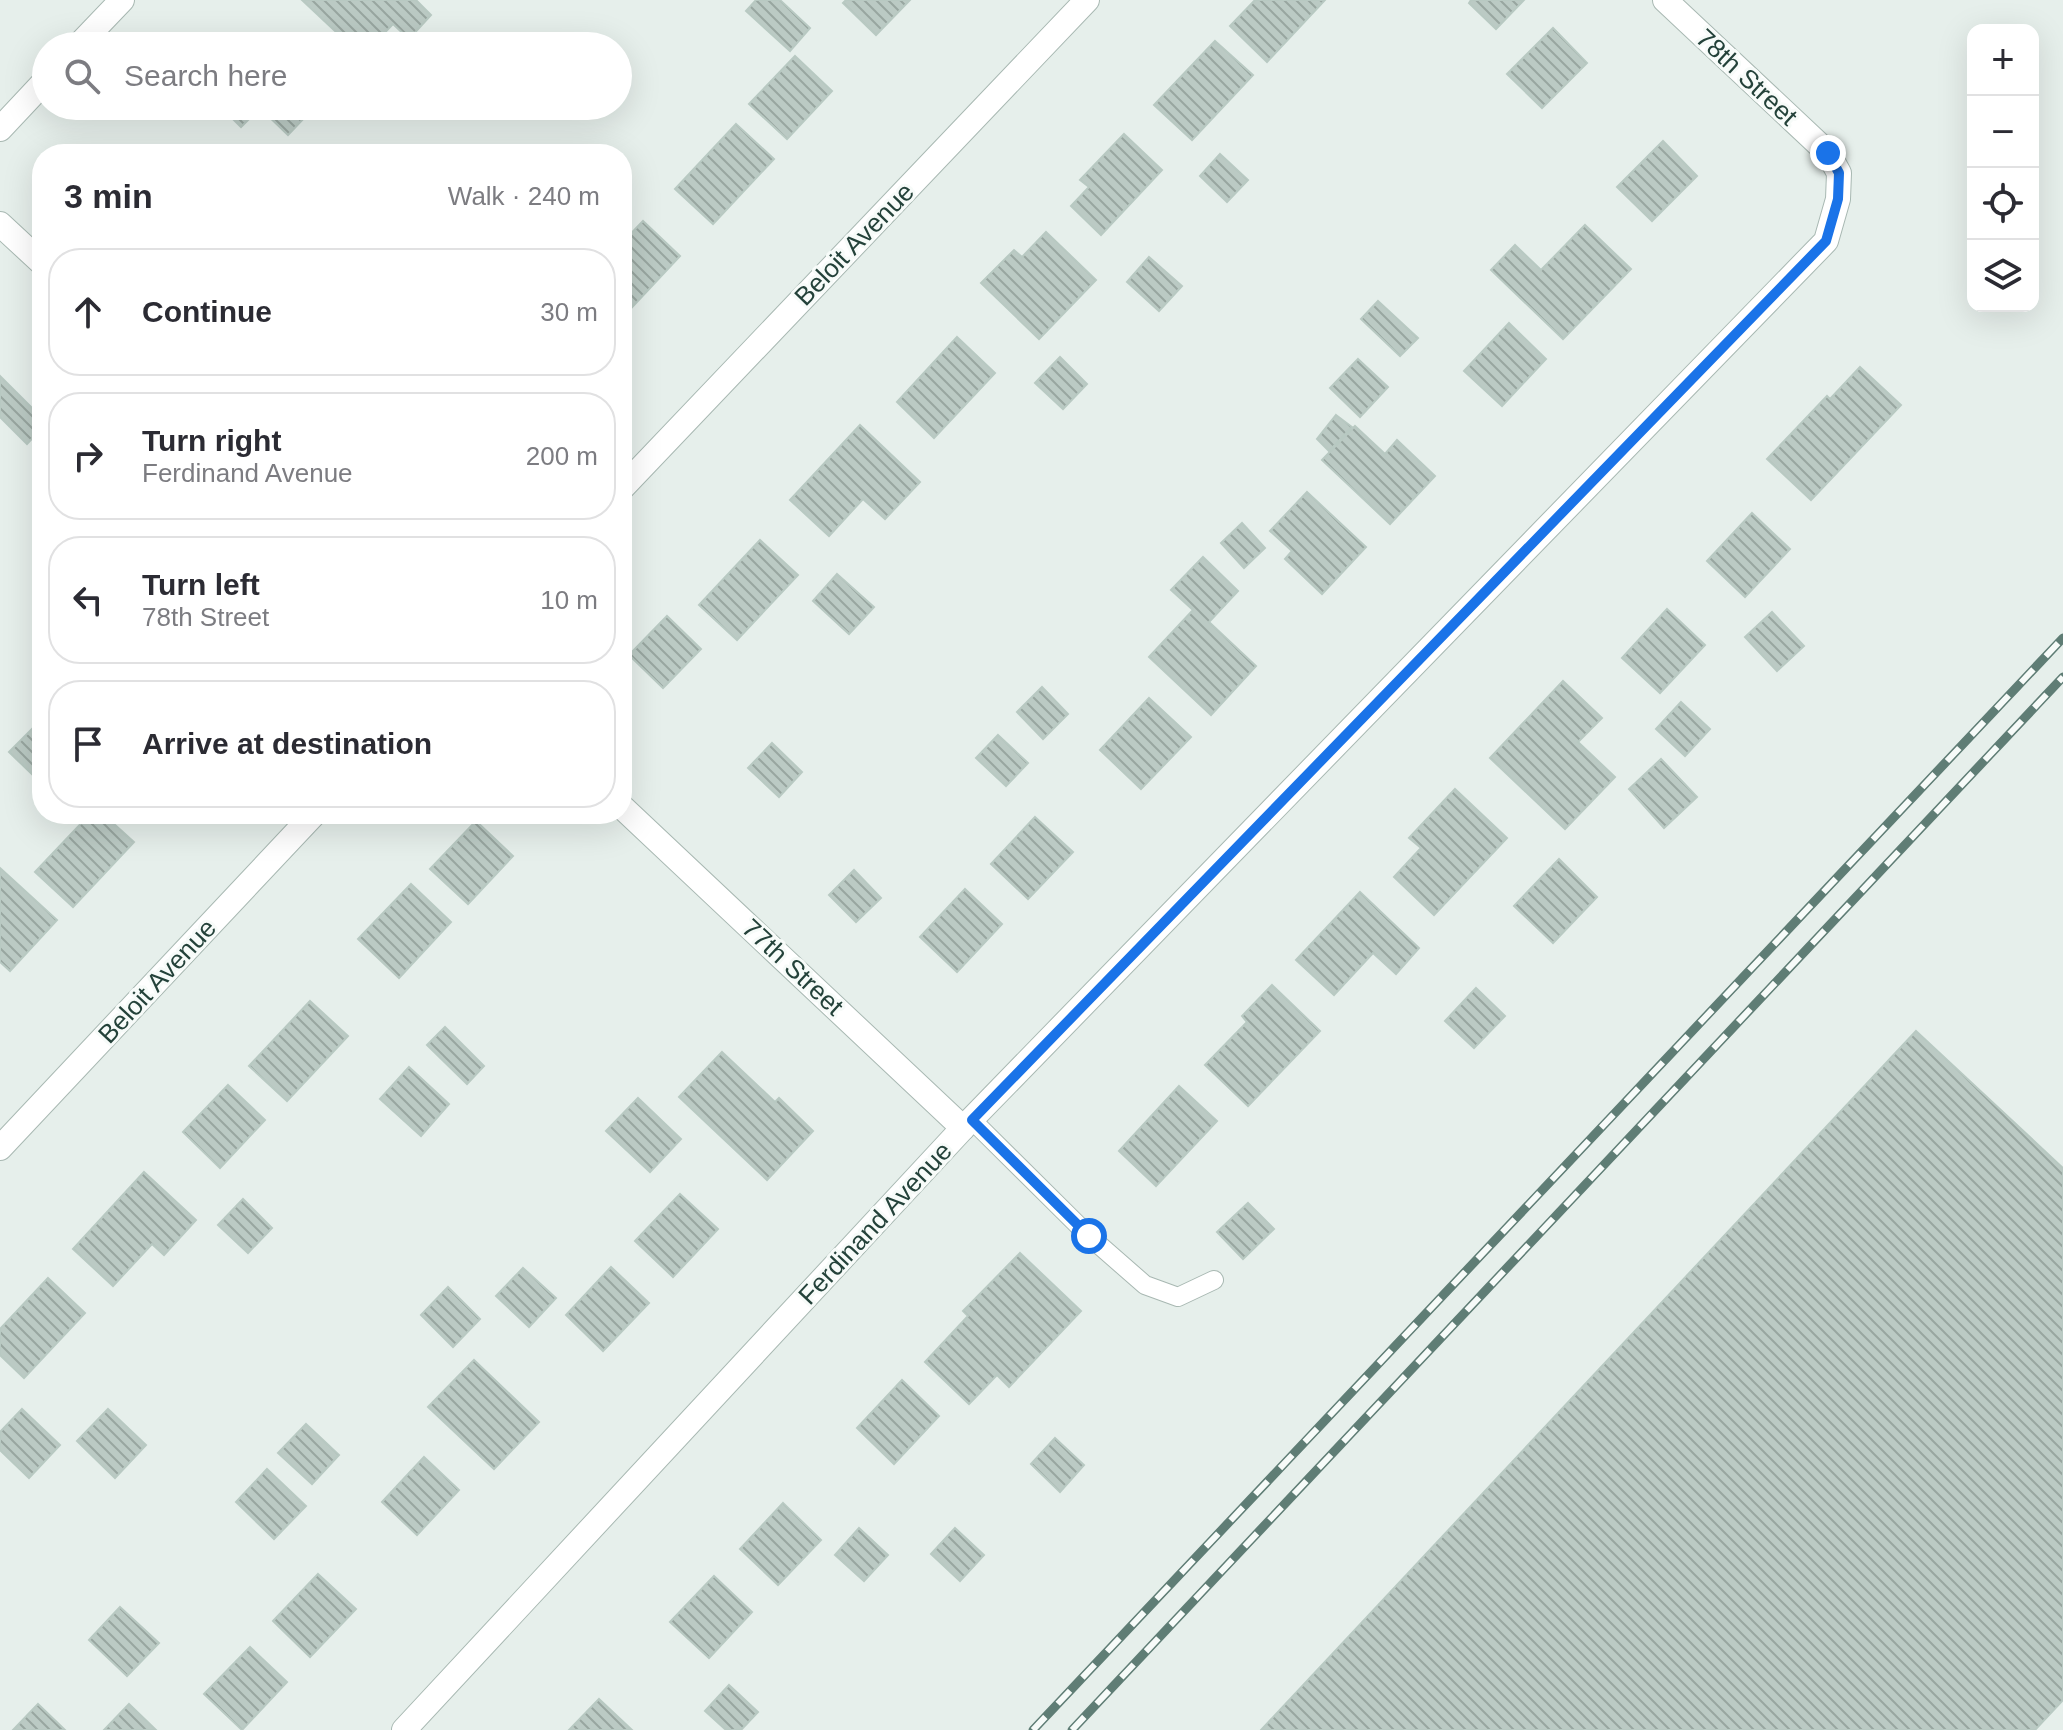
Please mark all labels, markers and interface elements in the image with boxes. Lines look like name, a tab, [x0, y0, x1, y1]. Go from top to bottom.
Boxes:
street label: 78th Street	[1690, 23, 1804, 132]
map controls	[1967, 24, 2039, 312]
button: +	[1967, 24, 2039, 96]
search box	[32, 32, 632, 120]
icon: search	[60, 54, 104, 98]
text: Search here	[124, 59, 287, 92]
button: −	[1967, 96, 2039, 168]
route end	[1810, 135, 1846, 171]
button: locate	[1967, 168, 2039, 240]
text: 3 min	[64, 177, 153, 215]
street label: Beloit Avenue	[788, 177, 920, 311]
text: Walk · 240 m	[448, 181, 600, 211]
button: layers	[1967, 240, 2039, 312]
icon: ahead	[66, 290, 110, 334]
text: Continue	[142, 295, 272, 328]
text: 30 m	[540, 297, 598, 327]
text: Turn right	[142, 424, 281, 457]
icon: right	[66, 434, 110, 478]
text: 200 m	[526, 441, 598, 471]
text: Ferdinand Avenue	[142, 458, 353, 488]
text: Turn left	[142, 568, 260, 601]
icon: left	[66, 578, 110, 622]
text: 10 m	[540, 585, 598, 615]
text: 78th Street	[142, 602, 269, 632]
icon: arrive	[66, 722, 110, 766]
text: Arrive at destination	[142, 727, 432, 760]
street label: Beloit Avenue	[92, 913, 222, 1049]
street label: 77th Street	[736, 913, 850, 1022]
street label: Ferdinand Avenue	[792, 1136, 958, 1310]
route start	[1071, 1218, 1107, 1254]

